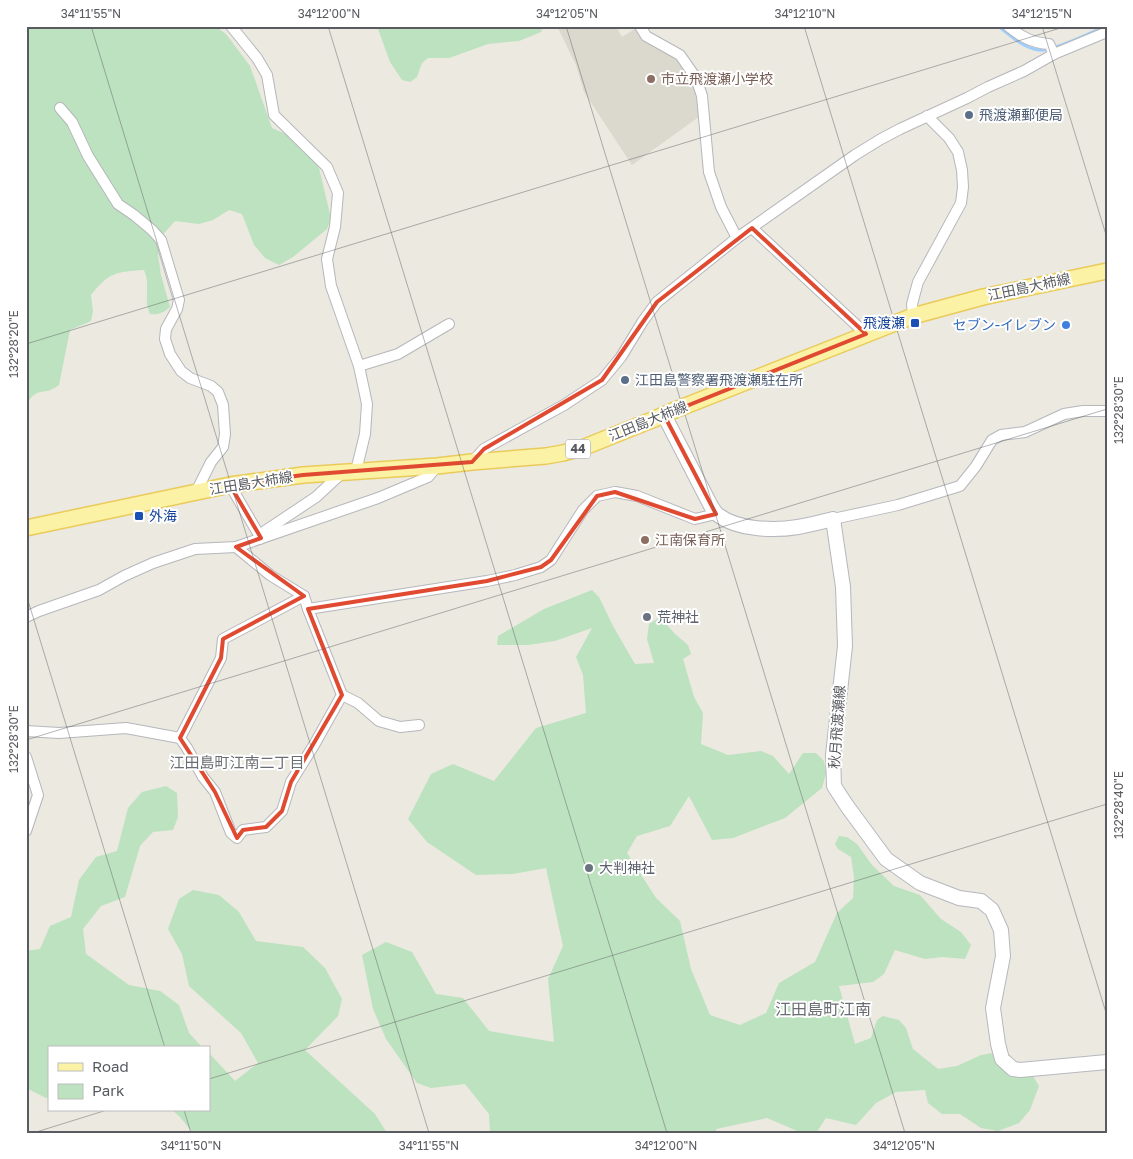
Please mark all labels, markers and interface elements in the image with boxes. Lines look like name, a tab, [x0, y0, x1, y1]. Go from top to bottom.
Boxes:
text: 34°11'55"N	[61, 6, 121, 21]
text: 34°12'00"N	[298, 6, 360, 21]
text: 34°12'05"N	[536, 6, 598, 21]
text: 34°12'10"N	[775, 6, 835, 21]
text: 34°12'15"N	[1012, 6, 1072, 21]
place label: 市立飛渡瀬小学校	[661, 70, 773, 87]
marker: 市立飛渡瀬小学校	[645, 73, 657, 85]
place label: 飛渡瀬郵便局	[979, 106, 1063, 123]
marker: 飛渡瀬郵便局	[963, 109, 975, 121]
street label: 江田島大柿線	[986, 269, 1072, 304]
text: 132°28'20"E	[6, 310, 21, 378]
place label: 飛渡瀬	[863, 314, 905, 331]
place label: セブン-イレブン	[953, 316, 1056, 333]
marker: 飛渡瀬	[909, 317, 921, 329]
marker: セブン-イレブン	[1060, 319, 1072, 331]
place label: 江田島警察署飛渡瀬駐在所	[635, 371, 803, 388]
marker: 江田島警察署飛渡瀬駐在所	[619, 374, 631, 386]
text: 132°28'30"E	[1111, 376, 1126, 444]
street label: 江田島大柿線	[606, 397, 690, 444]
road number: 44	[566, 439, 590, 458]
street label: 江田島大柿線	[208, 468, 294, 497]
place label: 外海	[149, 507, 177, 524]
marker: 外海	[133, 510, 145, 522]
place label: 江南保育所	[655, 531, 725, 548]
marker: 江南保育所	[639, 534, 651, 546]
place label: 荒神社	[657, 608, 699, 625]
marker: 荒神社	[641, 611, 653, 623]
street label: 秋月飛渡瀬線	[825, 684, 848, 769]
text: 132°28'30"E	[6, 705, 21, 773]
district label: 江田島町江南二丁目	[169, 753, 305, 771]
text: 132°28'40"E	[1111, 771, 1126, 839]
place label: 大判神社	[599, 859, 655, 876]
marker: 大判神社	[583, 862, 595, 874]
district label: 江田島町江南	[775, 999, 871, 1019]
legend	[48, 1046, 210, 1112]
text: Road	[92, 1057, 129, 1075]
text: Park	[92, 1081, 125, 1099]
text: 34°11'50"N	[161, 1138, 221, 1153]
text: 34°11'55"N	[399, 1138, 459, 1153]
text: 34°12'00"N	[635, 1138, 697, 1153]
text: 34°12'05"N	[873, 1138, 935, 1153]

